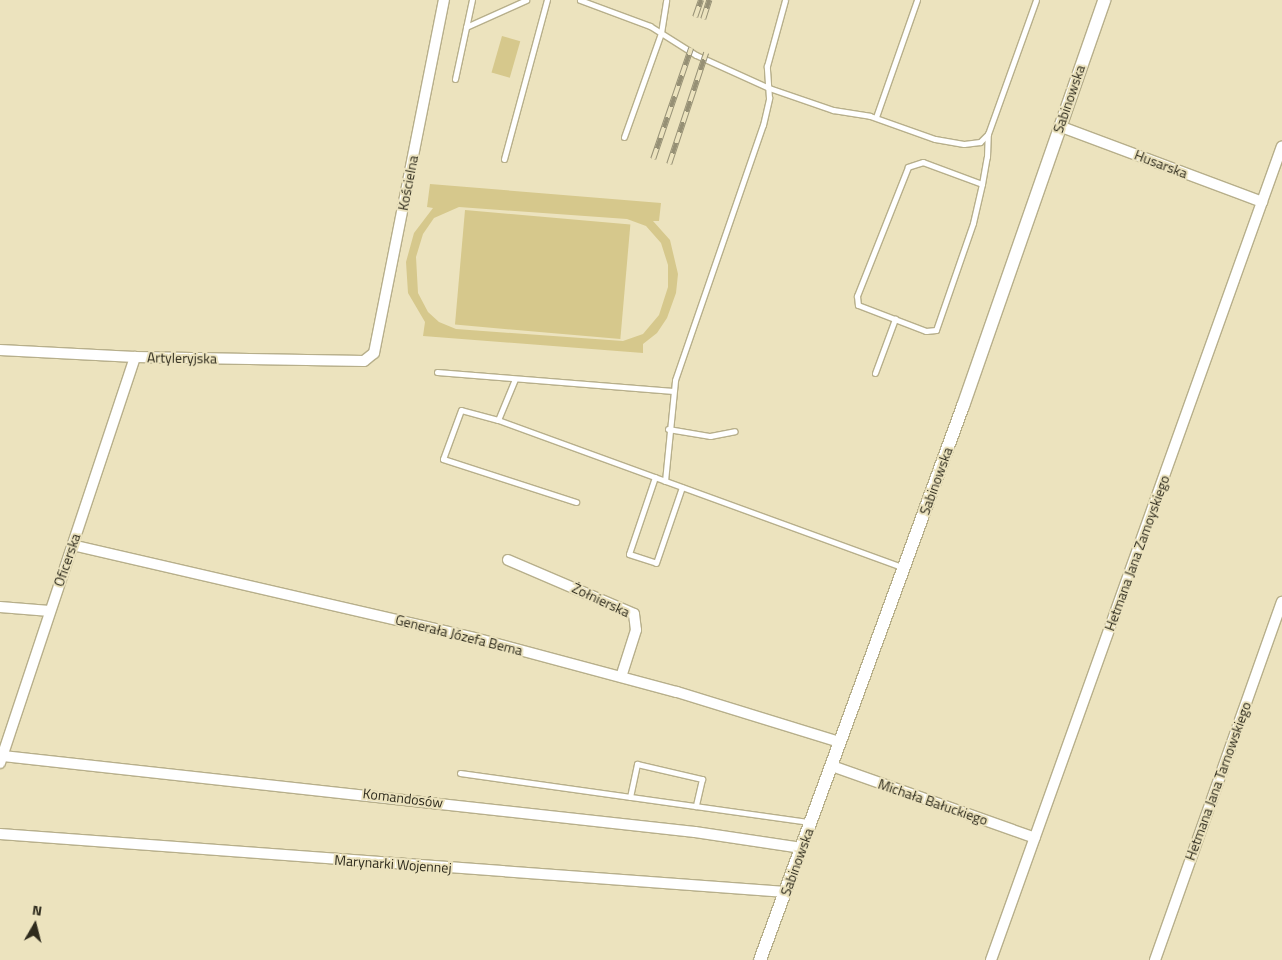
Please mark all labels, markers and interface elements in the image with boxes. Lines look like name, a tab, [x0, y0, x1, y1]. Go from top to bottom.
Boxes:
street label: Sabinowska	[1050, 63, 1088, 135]
street label: Husarska	[1132, 146, 1190, 182]
street label: Kościelna	[394, 154, 422, 212]
street label: Artyleryjska	[147, 349, 217, 367]
street label: Sabinowska	[916, 445, 956, 517]
street label: Hetmana Jana Zamoyskiego	[1101, 473, 1173, 633]
street label: Oficerska	[50, 531, 84, 589]
street label: Żołnierska	[569, 579, 633, 621]
street label: Generała Józefa Bema	[394, 611, 524, 659]
street label: Hetmana Jana Tarnowskiego	[1181, 699, 1255, 863]
street label: Michała Bałuckiego	[876, 775, 990, 829]
street label: Komandosów	[362, 785, 444, 811]
street label: Sabinowska	[777, 826, 817, 898]
street label: Marynarki Wojennej	[334, 852, 452, 876]
text: N	[31, 899, 43, 921]
north arrow	[10, 900, 60, 950]

